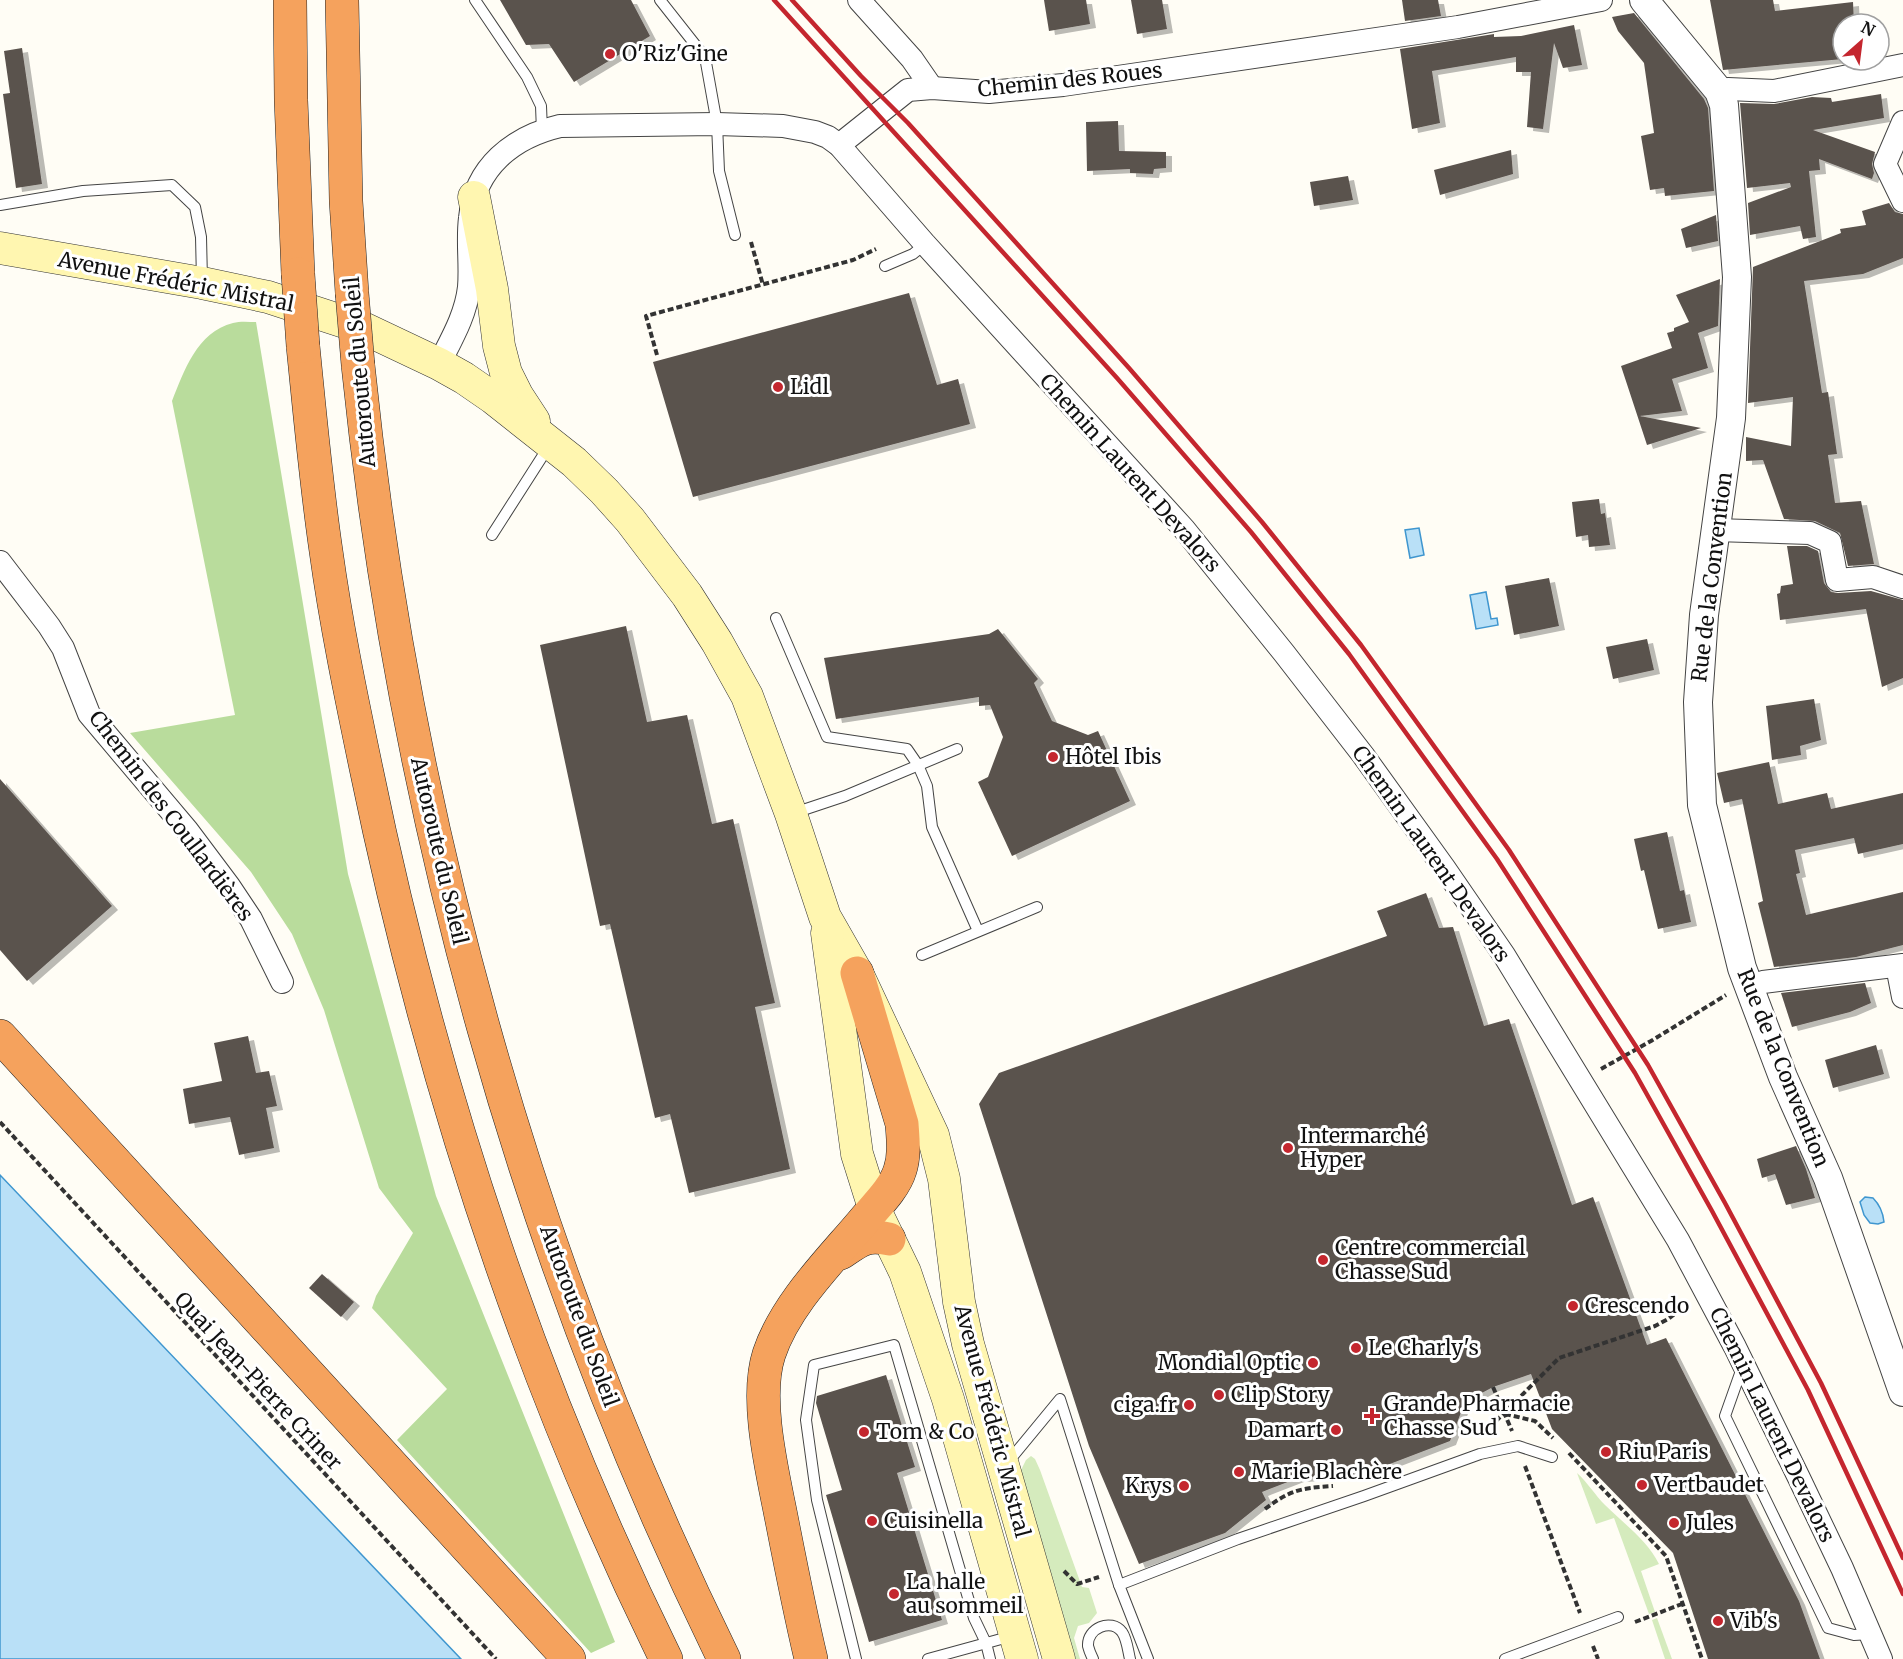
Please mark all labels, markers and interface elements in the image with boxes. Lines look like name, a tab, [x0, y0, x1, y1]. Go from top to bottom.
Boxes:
north arrow	[1831, 12, 1891, 72]
text: N	[1858, 17, 1879, 41]
place label: O'Riz'Gine	[622, 40, 728, 67]
marker: O'Riz'Gine	[603, 47, 617, 61]
street label: Chemin des Roues	[976, 56, 1164, 103]
street label: Avenue Frédéric Mistral	[55, 245, 297, 318]
street label: Autoroute du Soleil	[338, 275, 381, 470]
street label: Chemin Laurent Devalors	[1034, 368, 1227, 578]
place label: Lidl	[790, 373, 829, 400]
marker: Lidl	[771, 380, 785, 394]
street label: Rue de la Convention	[1685, 470, 1738, 684]
street label: Chemin des Coullardières	[83, 705, 259, 926]
street label: Chemin Laurent Devalors	[1346, 740, 1516, 967]
place label: Hôtel Ibis	[1065, 743, 1161, 770]
marker: Hôtel Ibis	[1046, 750, 1060, 764]
street label: Autoroute du Soleil	[405, 754, 474, 948]
street label: Rue de la Convention	[1731, 965, 1836, 1171]
place label: Intermarché Hyper	[1300, 1122, 1425, 1173]
marker: Intermarché Hyper	[1281, 1141, 1295, 1155]
street label: Autoroute du Soleil	[534, 1220, 625, 1411]
place label: Centre commercial Chasse Sud	[1335, 1234, 1526, 1285]
marker: Centre commercial Chasse Sud	[1316, 1253, 1330, 1267]
street label: Quai Jean-Pierre Criner	[169, 1286, 348, 1475]
place label: Crescendo	[1585, 1292, 1689, 1319]
marker: Crescendo	[1566, 1299, 1580, 1313]
street label: Avenue Frédéric Mistral	[948, 1301, 1037, 1541]
street label: Chemin Laurent Devalors	[1704, 1303, 1841, 1547]
place label: Le Charly's	[1368, 1334, 1479, 1361]
marker: Le Charly's	[1349, 1341, 1363, 1355]
place label: Mondial Optic	[1158, 1349, 1301, 1376]
marker: Mondial Optic	[1306, 1356, 1320, 1370]
place label: Clip Story	[1231, 1381, 1331, 1408]
marker: Clip Story	[1212, 1388, 1226, 1402]
place label: Grande Pharmacie Chasse Sud	[1384, 1390, 1570, 1441]
place label: ciga.fr	[1114, 1391, 1177, 1418]
marker: ciga.fr	[1182, 1398, 1196, 1412]
marker: Grande Pharmacie Chasse Sud	[1365, 1409, 1379, 1423]
place label: Damart	[1247, 1416, 1324, 1443]
place label: Tom & Co	[876, 1418, 975, 1445]
marker: Damart	[1329, 1423, 1343, 1437]
marker: Tom & Co	[857, 1425, 871, 1439]
place label: Riu Paris	[1618, 1438, 1708, 1465]
marker: Riu Paris	[1599, 1445, 1613, 1459]
place label: Marie Blachère	[1251, 1458, 1402, 1485]
marker: Marie Blachère	[1232, 1465, 1246, 1479]
place label: Vertbaudet	[1653, 1471, 1764, 1498]
place label: Krys	[1125, 1472, 1172, 1499]
marker: Vertbaudet	[1635, 1478, 1649, 1492]
marker: Krys	[1177, 1479, 1191, 1493]
place label: Cuisinella	[884, 1507, 983, 1534]
place label: Jules	[1685, 1509, 1734, 1536]
marker: Cuisinella	[865, 1514, 879, 1528]
marker: Jules	[1667, 1516, 1681, 1530]
place label: La halle au sommeil	[906, 1568, 1024, 1619]
marker: La halle au sommeil	[887, 1587, 901, 1601]
place label: Vib's	[1729, 1607, 1778, 1634]
marker: Vib's	[1711, 1614, 1725, 1628]

